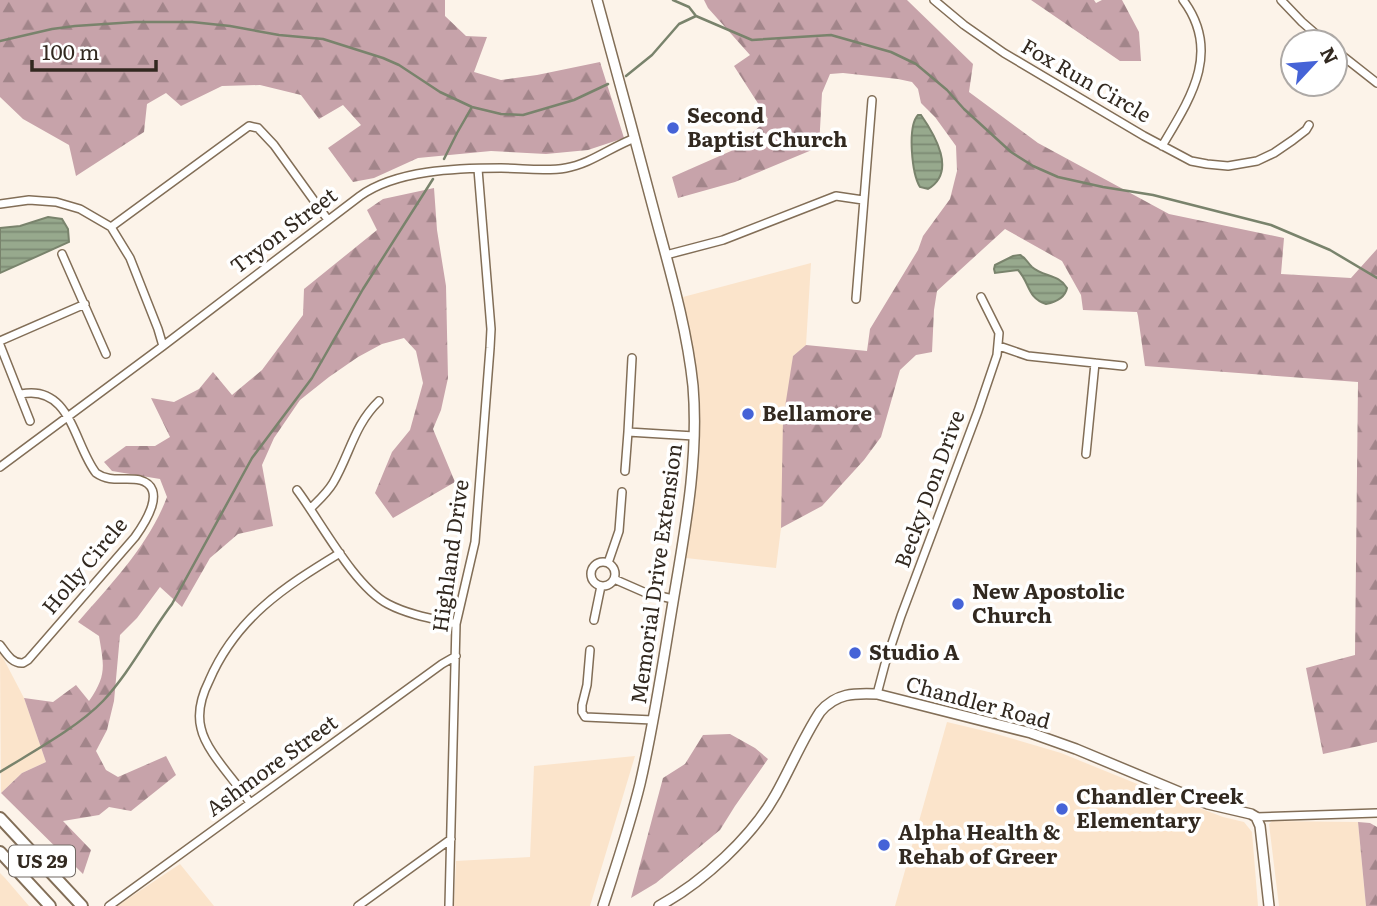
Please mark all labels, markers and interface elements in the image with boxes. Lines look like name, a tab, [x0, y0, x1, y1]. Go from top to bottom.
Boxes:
scale bar	[32, 28, 156, 72]
north arrow	[1279, 28, 1349, 98]
street label: Fox Run Circle	[1017, 29, 1158, 129]
text: 100 m	[42, 35, 99, 66]
text: N	[1314, 42, 1346, 68]
place label: Second Baptist Church	[687, 98, 848, 153]
marker: Second Baptist Church	[665, 120, 681, 136]
street label: Tryon Street	[223, 178, 343, 280]
place label: Bellamore	[762, 396, 872, 427]
street label: Becky Don Drive	[885, 405, 971, 571]
marker: Bellamore	[740, 406, 756, 422]
street label: Memorial Drive Extension	[621, 441, 688, 706]
street label: Highland Drive	[422, 477, 475, 634]
street label: Holly Circle	[33, 509, 133, 620]
place label: New Apostolic Church	[972, 574, 1125, 629]
marker: New Apostolic Church	[950, 596, 966, 612]
place label: Studio A	[869, 635, 959, 666]
marker: Studio A	[847, 645, 863, 661]
street label: Chandler Road	[903, 666, 1055, 735]
street label: Ashmore Street	[198, 705, 343, 822]
place label: Chandler Creek Elementary	[1076, 779, 1245, 834]
marker: Chandler Creek Elementary	[1054, 801, 1070, 817]
place label: Alpha Health & Rehab of Greer	[898, 815, 1060, 870]
marker: Alpha Health & Rehab of Greer	[876, 837, 892, 853]
road number: US 29	[9, 846, 75, 876]

